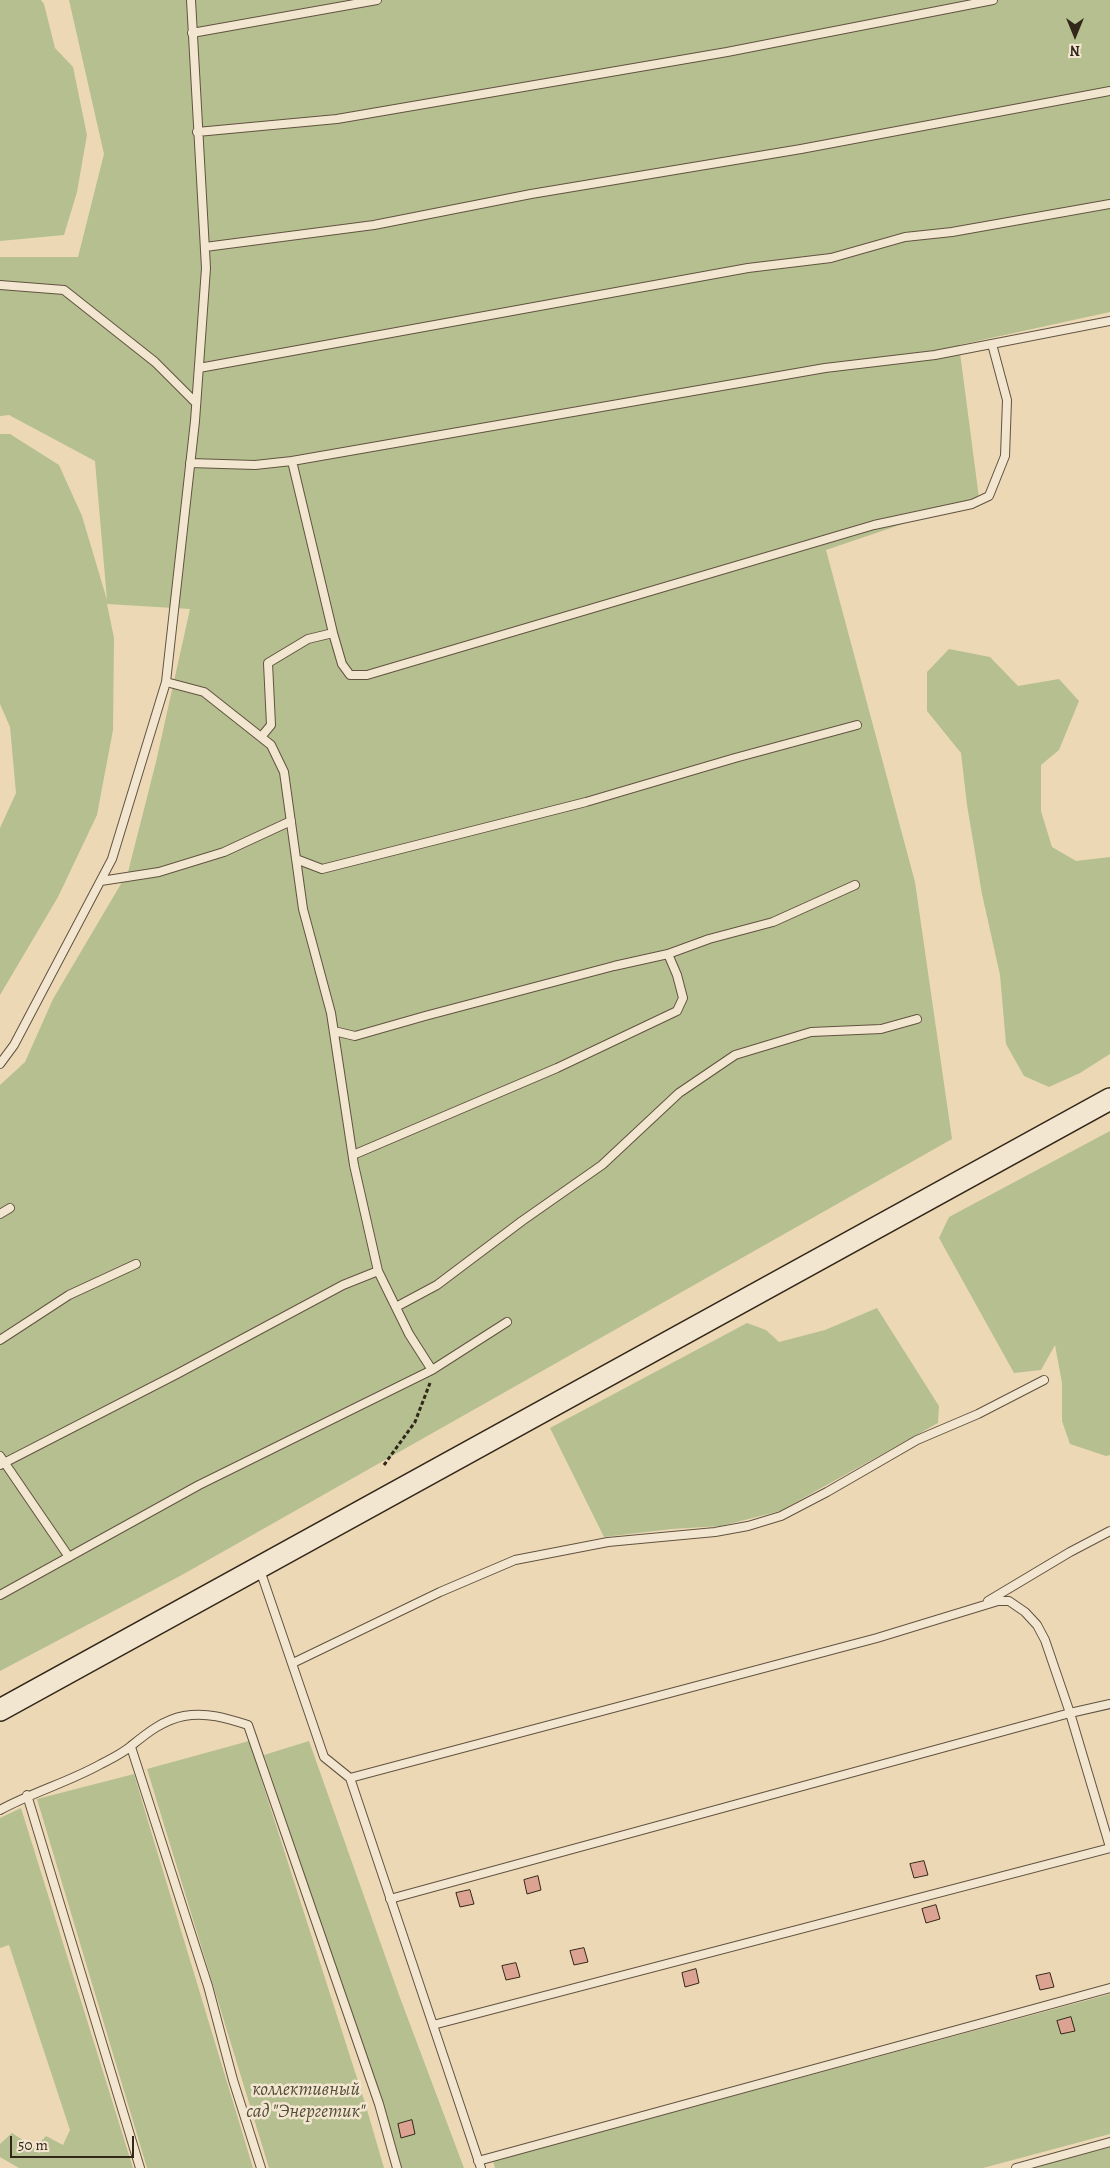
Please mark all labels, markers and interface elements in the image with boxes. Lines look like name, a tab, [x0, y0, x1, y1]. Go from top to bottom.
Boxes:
north arrow	[1050, 10, 1100, 60]
text: N	[1070, 41, 1080, 60]
park label: коллективный сад "Энергетик"	[246, 2079, 366, 2123]
scale bar	[12, 2126, 136, 2158]
text: 50 m	[18, 2135, 48, 2155]

